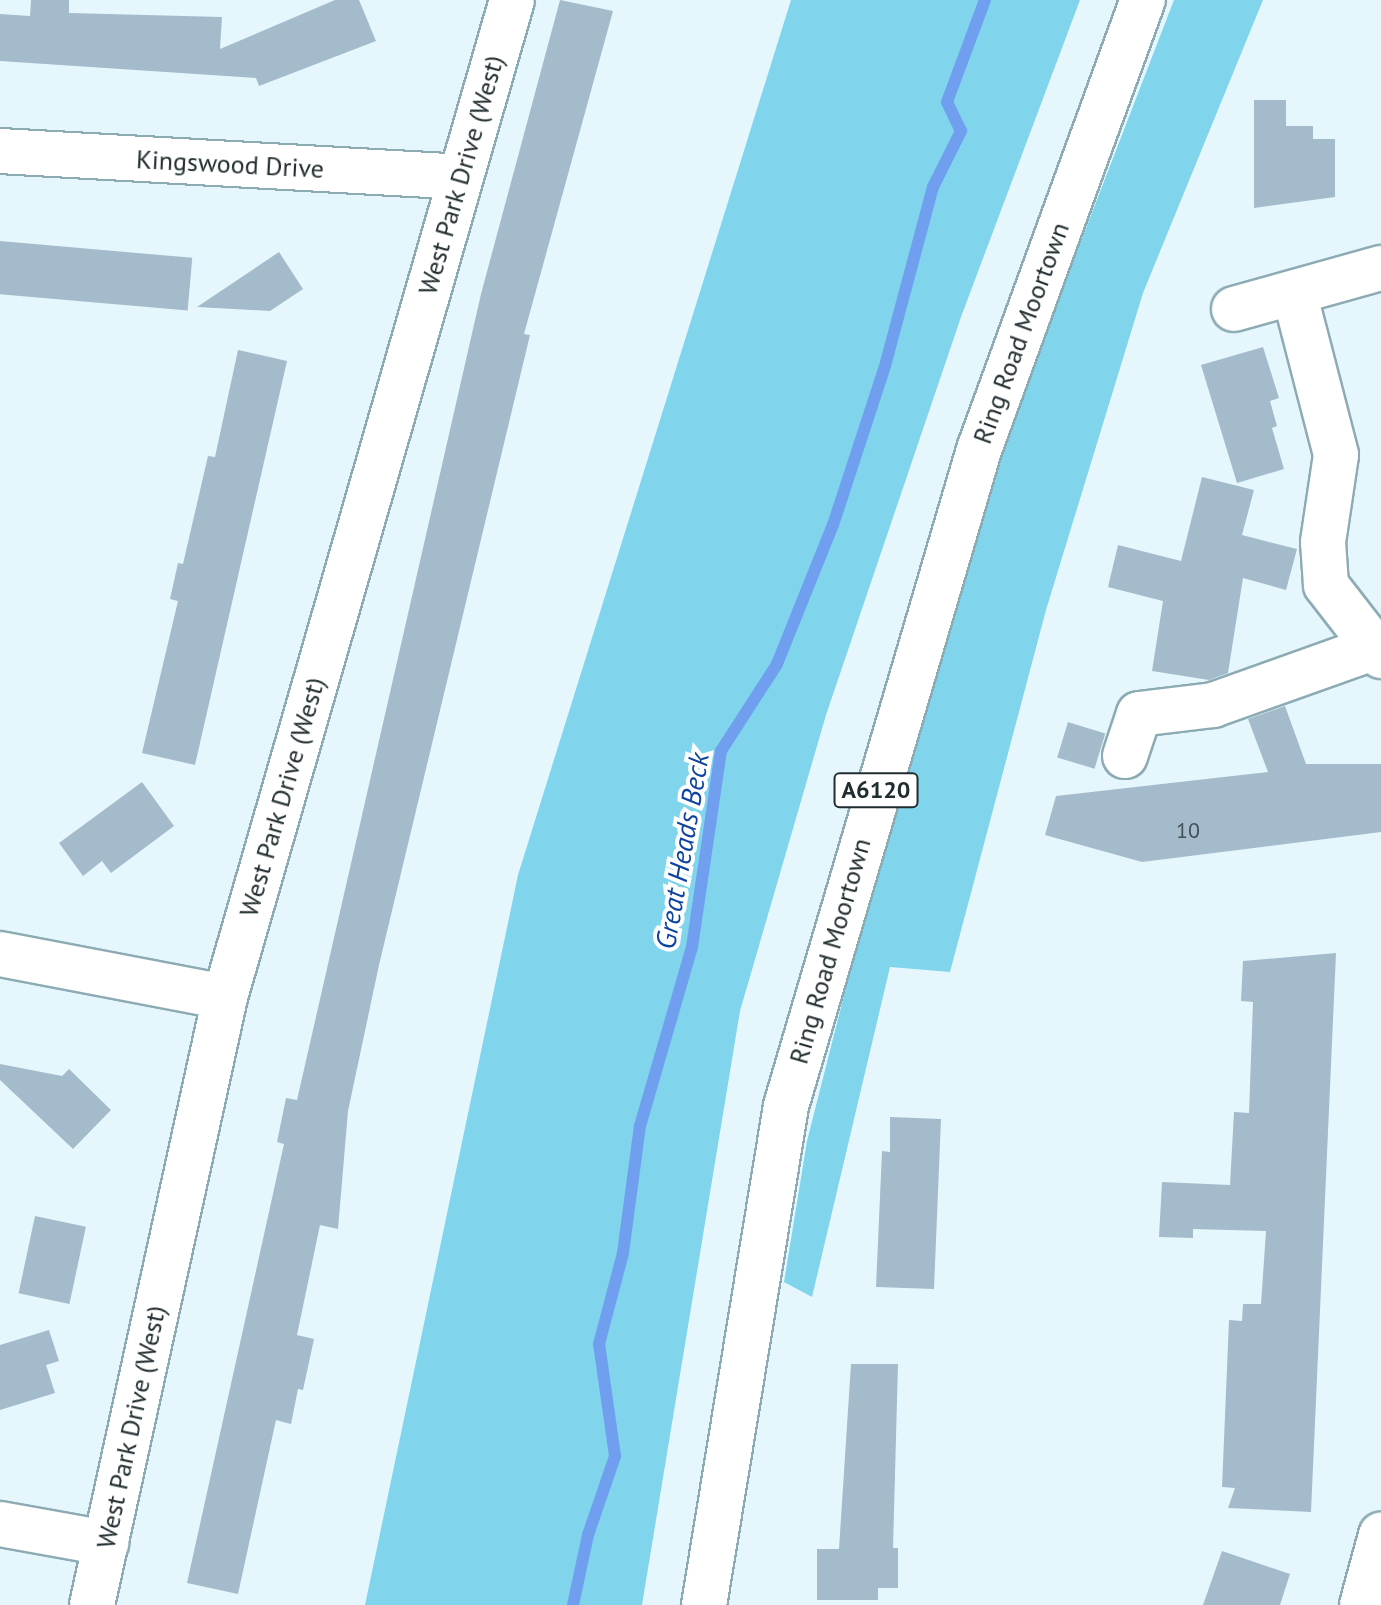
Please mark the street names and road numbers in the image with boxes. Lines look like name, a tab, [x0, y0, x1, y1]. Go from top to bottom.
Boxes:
street label: West Park Drive (West)	[412, 51, 510, 299]
street label: Kingswood Drive	[135, 144, 325, 184]
street label: Ring Road Moortown	[966, 218, 1076, 448]
street label: West Park Drive (West)	[233, 673, 331, 921]
road number: A6120	[832, 770, 920, 810]
street label: Ring Road Moortown	[783, 835, 877, 1067]
street label: West Park Drive (West)	[90, 1302, 172, 1552]

